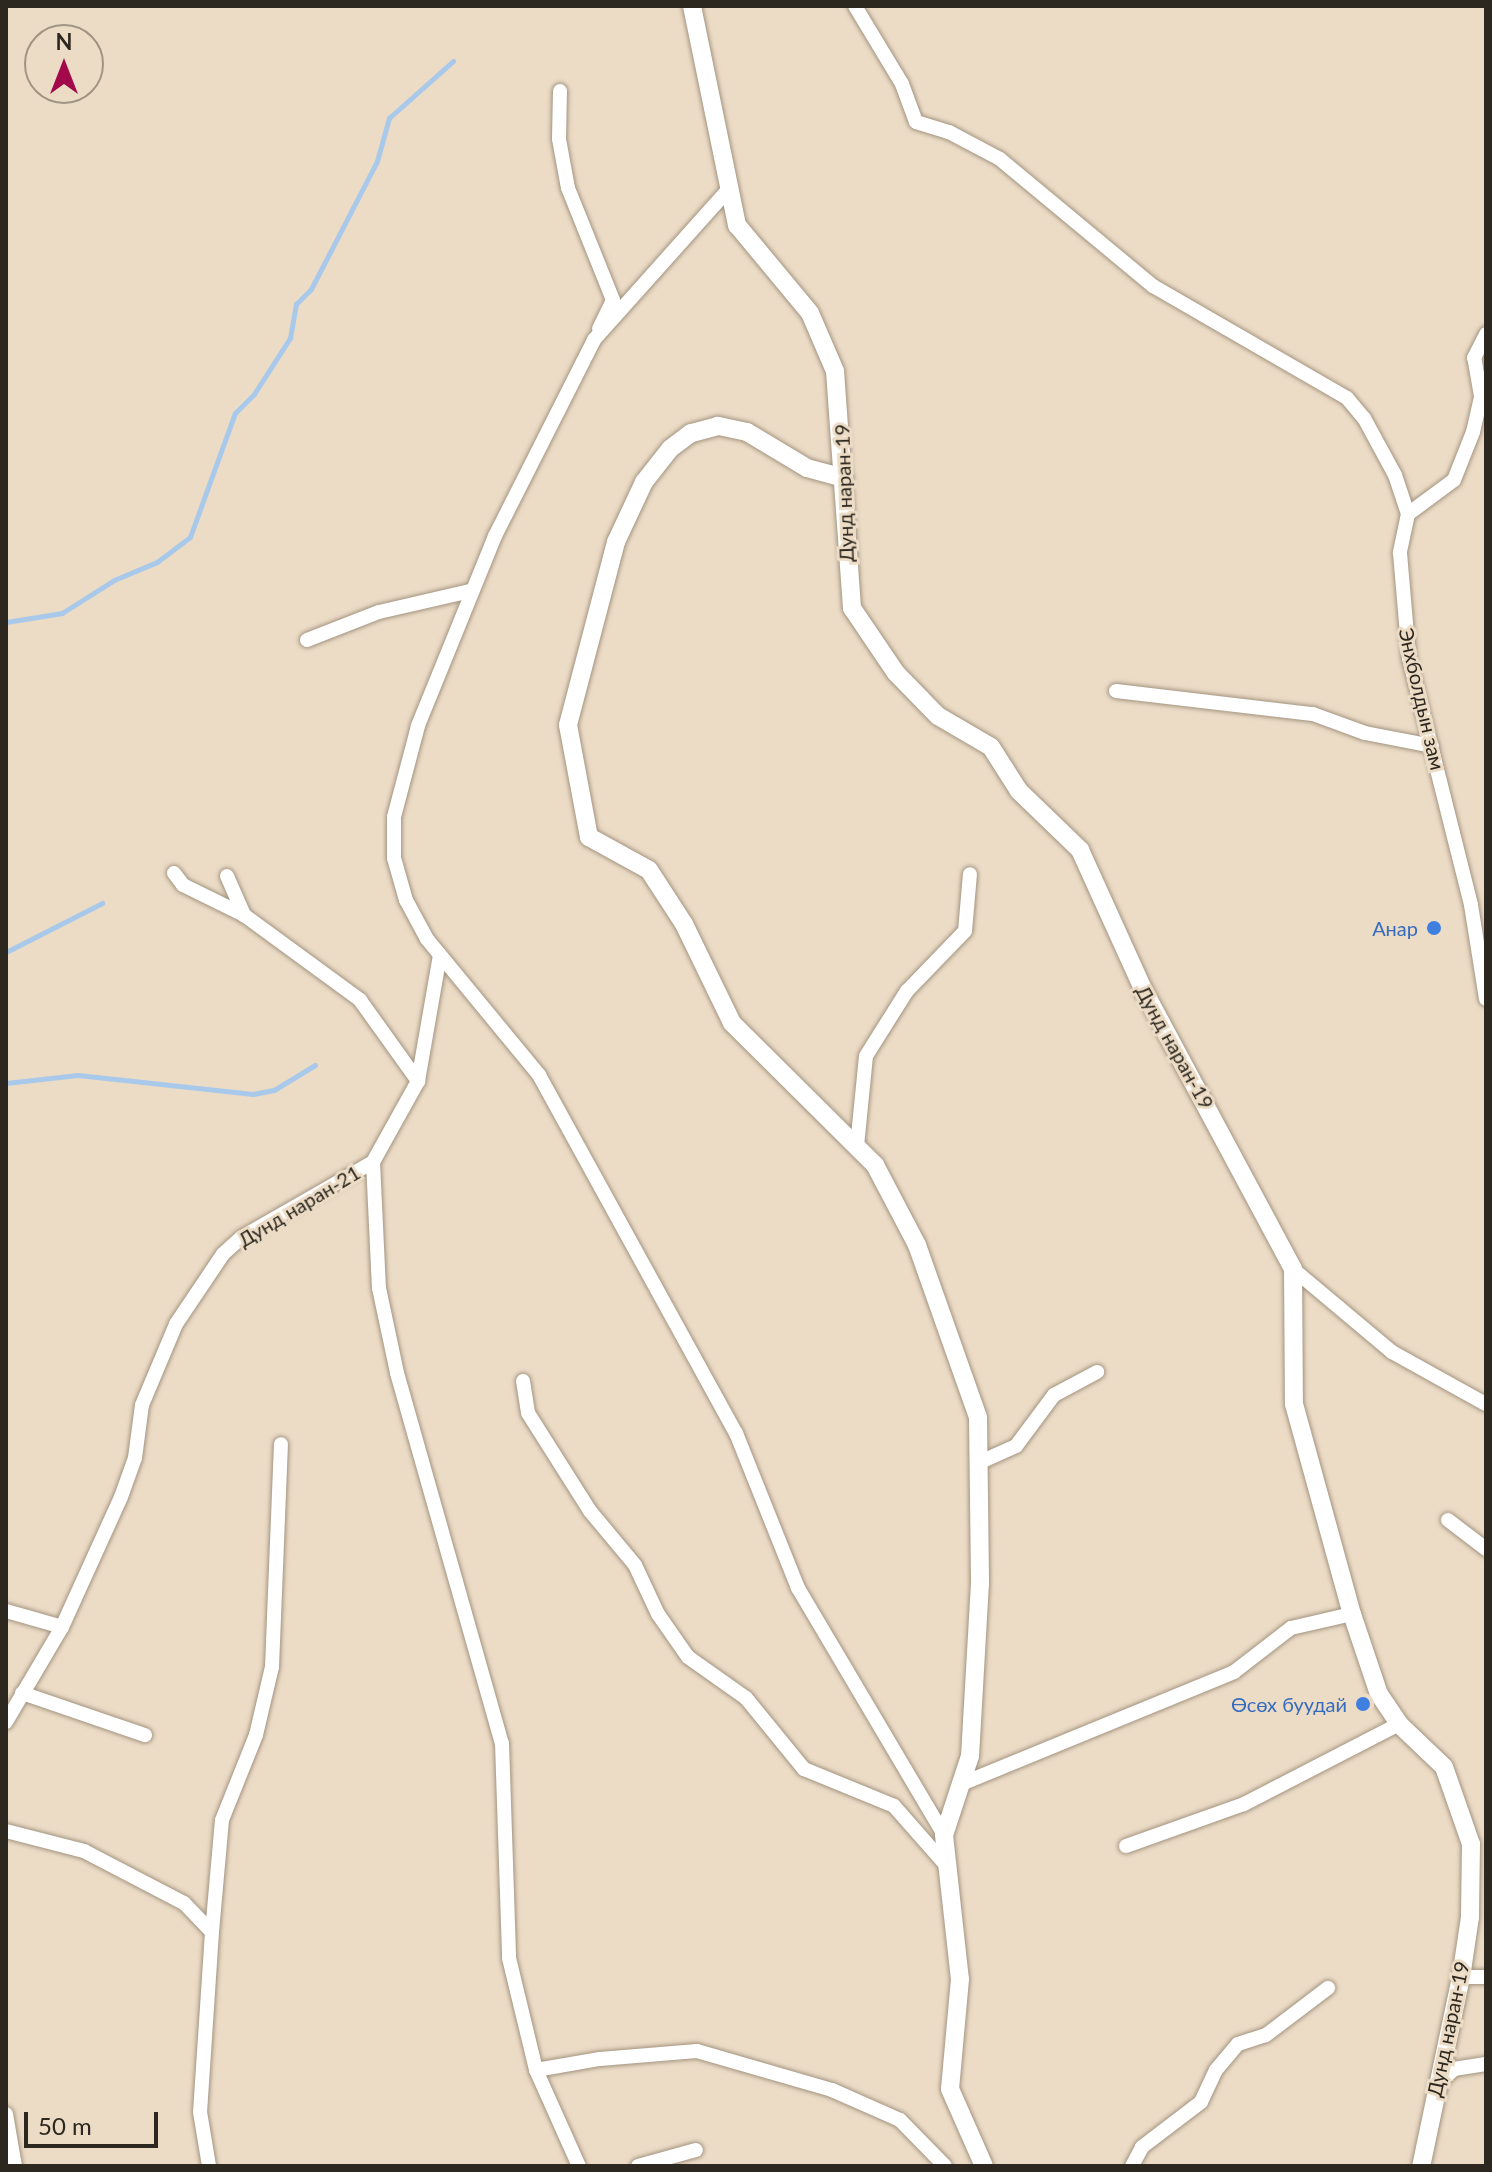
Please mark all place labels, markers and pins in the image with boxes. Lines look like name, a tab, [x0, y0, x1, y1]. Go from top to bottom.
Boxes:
place label: Анар	[1372, 916, 1418, 940]
marker: Анар	[1425, 919, 1443, 937]
place label: Өсөх буудай	[1231, 1692, 1347, 1716]
marker: Өсөх буудай	[1354, 1695, 1372, 1713]

